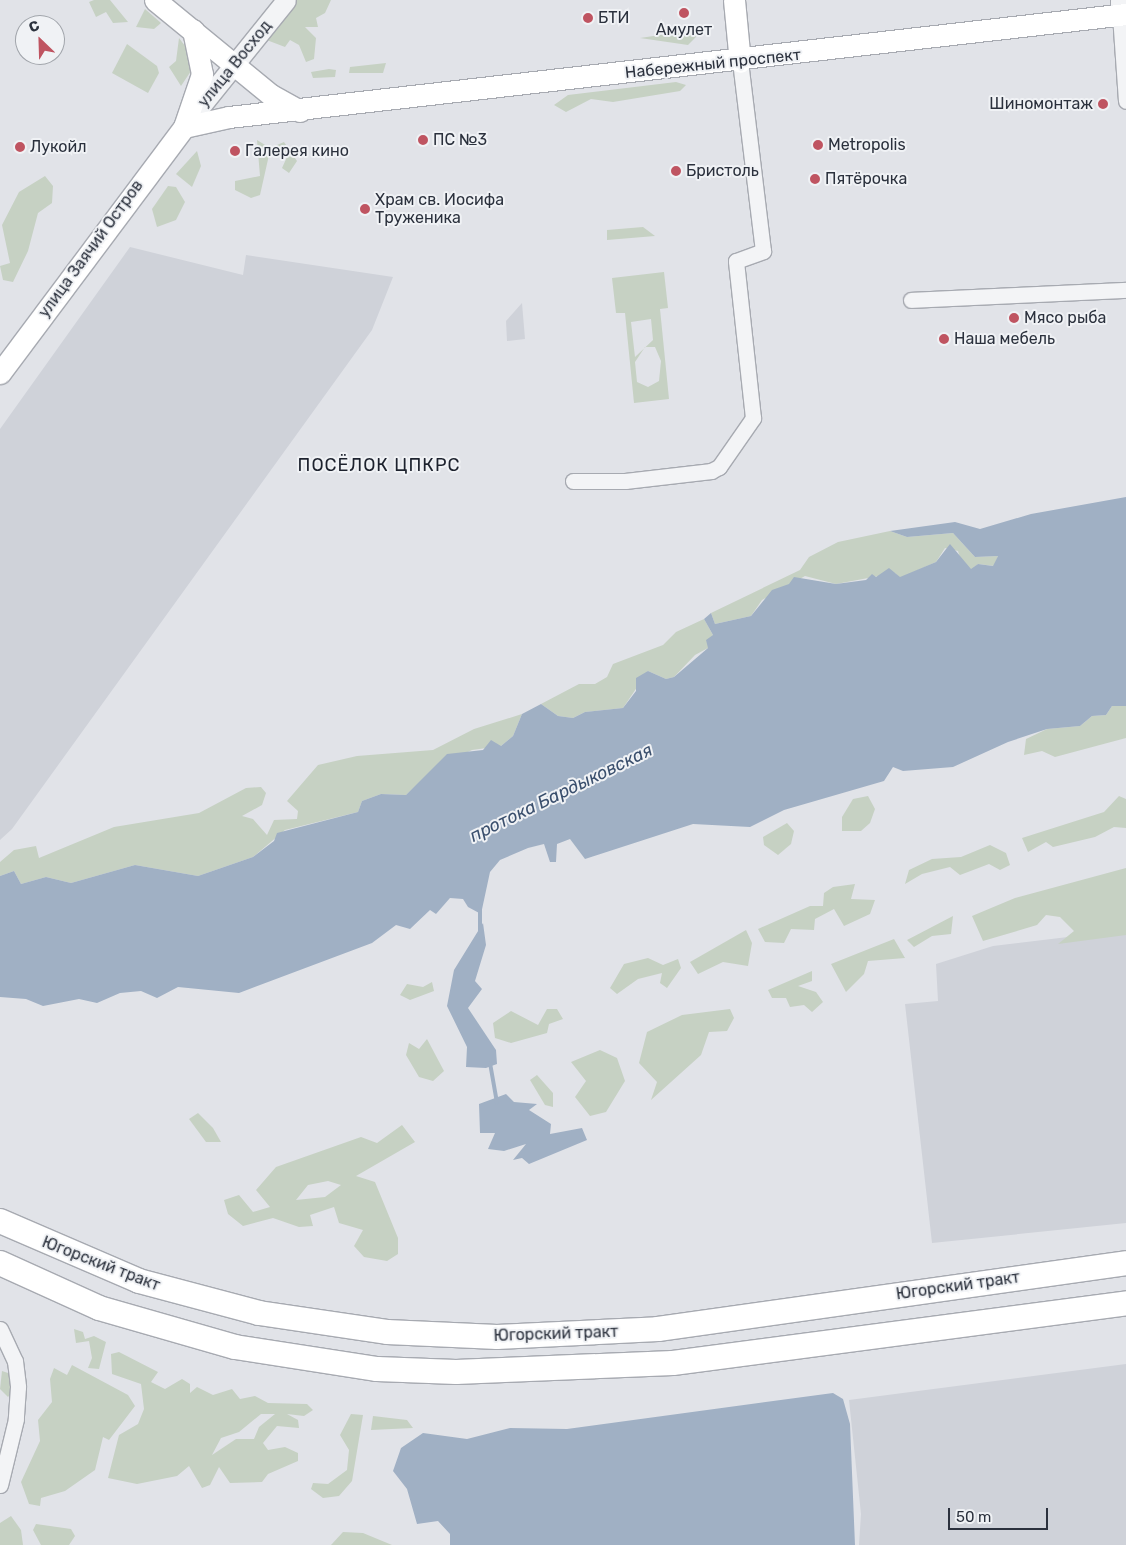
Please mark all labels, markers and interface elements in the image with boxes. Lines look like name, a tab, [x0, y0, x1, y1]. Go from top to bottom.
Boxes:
marker: Амулет	[678, 7, 690, 19]
place label: БТИ	[598, 8, 629, 28]
marker: БТИ	[582, 12, 594, 24]
north arrow	[15, 15, 65, 65]
text: С	[26, 17, 42, 37]
street label: улица Восход	[194, 17, 276, 111]
place label: Амулет	[656, 20, 712, 40]
street label: Набережный проспект	[624, 45, 802, 83]
place label: Шиномонтаж	[989, 94, 1093, 114]
marker: Шиномонтаж	[1097, 98, 1109, 110]
place label: ПС №3	[433, 130, 487, 150]
marker: ПС №3	[417, 134, 429, 146]
place label: Metropolis	[828, 135, 906, 155]
place label: Лукойл	[30, 137, 86, 157]
marker: Metropolis	[812, 139, 824, 151]
marker: Лукойл	[14, 141, 26, 153]
place label: Галерея кино	[245, 141, 349, 161]
marker: Галерея кино	[229, 145, 241, 157]
place label: Бристоль	[686, 161, 759, 181]
marker: Бристоль	[670, 165, 682, 177]
place label: Пятёрочка	[825, 169, 907, 189]
marker: Пятёрочка	[809, 173, 821, 185]
street label: улица Заячий Остров	[35, 177, 147, 321]
place label: Храм св. Иосифа Труженика	[375, 190, 504, 228]
marker: Храм св. Иосифа Труженика	[359, 203, 371, 215]
place label: Мясо рыба	[1024, 308, 1106, 328]
marker: Мясо рыба	[1008, 312, 1020, 324]
place label: Наша мебель	[954, 329, 1055, 349]
marker: Наша мебель	[938, 333, 950, 345]
district label: ПОСЁЛОК ЦПКРС	[296, 454, 462, 476]
water label: протока Бардыковская	[466, 739, 656, 847]
street label: Югорский тракт	[39, 1233, 163, 1295]
street label: Югорский тракт	[895, 1268, 1021, 1304]
street label: Югорский тракт	[493, 1322, 619, 1346]
scale bar	[951, 1498, 1051, 1530]
text: 50 m	[956, 1508, 991, 1526]

